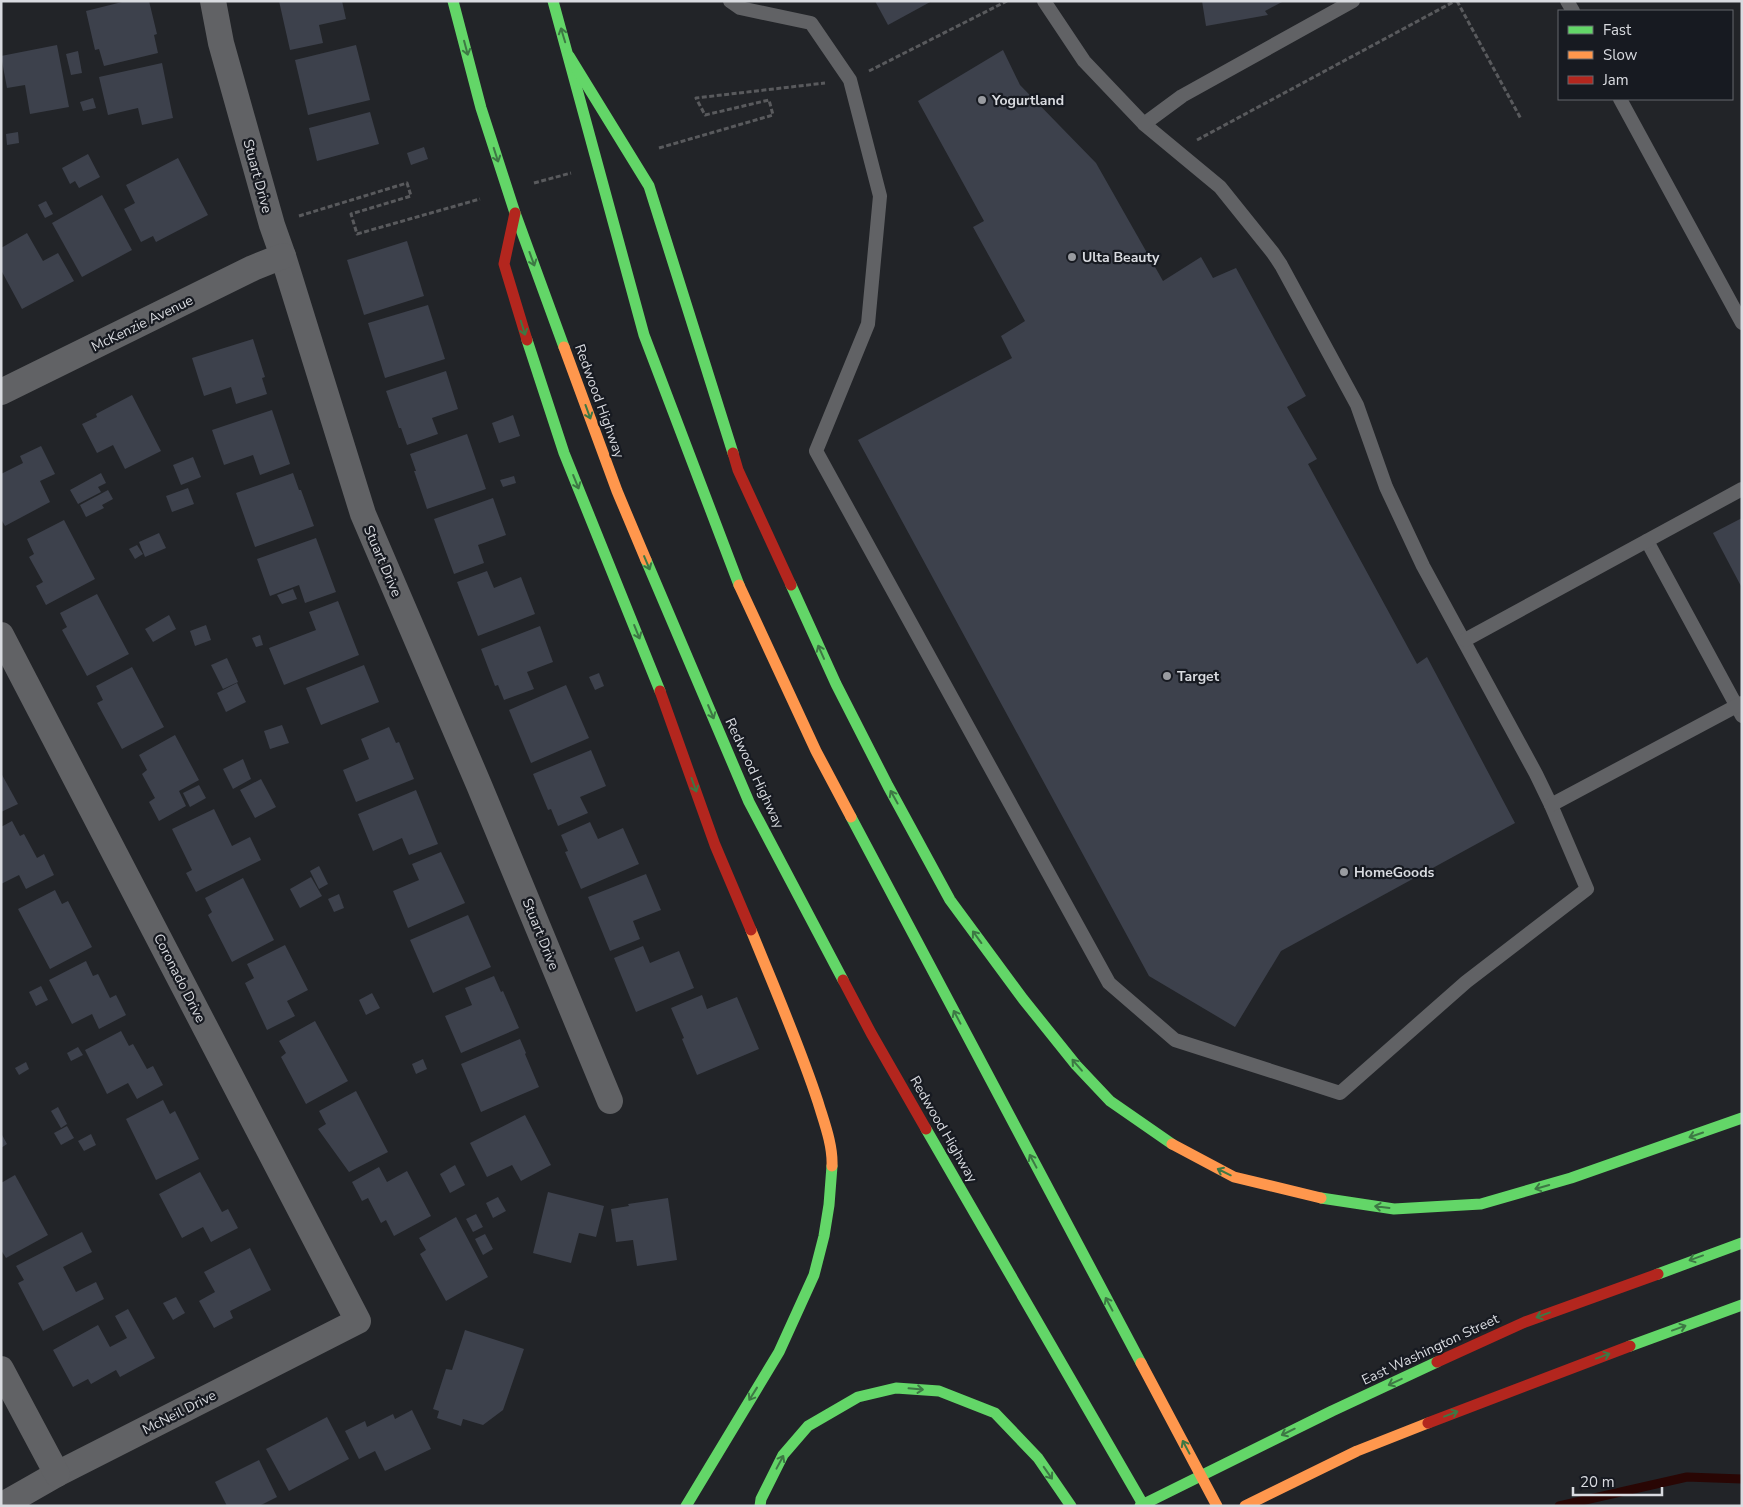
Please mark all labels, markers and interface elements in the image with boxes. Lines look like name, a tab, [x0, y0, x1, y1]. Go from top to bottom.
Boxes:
legend	[1558, 10, 1733, 100]
text: Fast	[1603, 20, 1632, 40]
one-way arrow	[557, 27, 567, 43]
one-way arrow	[461, 40, 471, 56]
text: Slow	[1603, 45, 1638, 65]
text: Jam	[1602, 70, 1629, 90]
place label: Yogurtland	[991, 91, 1064, 110]
marker: Yogurtland	[976, 94, 988, 106]
street label: Stuart Drive	[239, 137, 277, 215]
one-way arrow	[492, 146, 501, 162]
place label: Ulta Beauty	[1082, 248, 1160, 267]
one-way arrow	[528, 251, 537, 266]
marker: Ulta Beauty	[1066, 251, 1078, 263]
street label: McKenzie Avenue	[88, 291, 196, 356]
one-way arrow	[518, 320, 528, 336]
street label: Redwood Highway	[570, 342, 629, 462]
one-way arrow	[584, 403, 593, 419]
one-way arrow	[572, 474, 581, 489]
street label: Stuart Drive	[359, 523, 406, 600]
one-way arrow	[643, 555, 653, 570]
one-way arrow	[633, 624, 642, 639]
one-way arrow	[816, 645, 826, 660]
place label: Target	[1177, 667, 1220, 686]
marker: Target	[1161, 670, 1173, 682]
one-way arrow	[706, 704, 716, 719]
street label: Redwood Highway	[721, 715, 789, 832]
one-way arrow	[690, 776, 699, 792]
one-way arrow	[889, 790, 899, 805]
place label: HomeGoods	[1354, 863, 1435, 882]
marker: HomeGoods	[1338, 866, 1350, 878]
street label: Stuart Drive	[518, 895, 564, 973]
street label: Coronado Drive	[149, 930, 210, 1026]
one-way arrow	[972, 930, 982, 944]
one-way arrow	[952, 1010, 961, 1025]
one-way arrow	[1072, 1059, 1083, 1072]
street label: Redwood Highway	[905, 1073, 982, 1187]
one-way arrow	[1688, 1130, 1704, 1140]
one-way arrow	[1028, 1153, 1038, 1168]
one-way arrow	[1217, 1167, 1232, 1176]
one-way arrow	[1534, 1182, 1550, 1192]
one-way arrow	[1374, 1202, 1390, 1212]
one-way arrow	[1688, 1254, 1704, 1263]
one-way arrow	[1104, 1297, 1113, 1312]
street label: East Washington Street	[1359, 1309, 1502, 1390]
one-way arrow	[1536, 1311, 1552, 1320]
one-way arrow	[1670, 1323, 1686, 1332]
one-way arrow	[1595, 1351, 1610, 1360]
one-way arrow	[1388, 1378, 1403, 1387]
one-way arrow	[908, 1385, 924, 1394]
street label: McNeil Drive	[139, 1386, 219, 1439]
one-way arrow	[748, 1386, 758, 1400]
one-way arrow	[1443, 1409, 1458, 1418]
one-way arrow	[1281, 1428, 1296, 1437]
one-way arrow	[1181, 1440, 1191, 1455]
one-way arrow	[775, 1454, 785, 1469]
scale bar	[1573, 1464, 1662, 1496]
one-way arrow	[1043, 1465, 1053, 1479]
text: 20 m	[1580, 1472, 1615, 1492]

